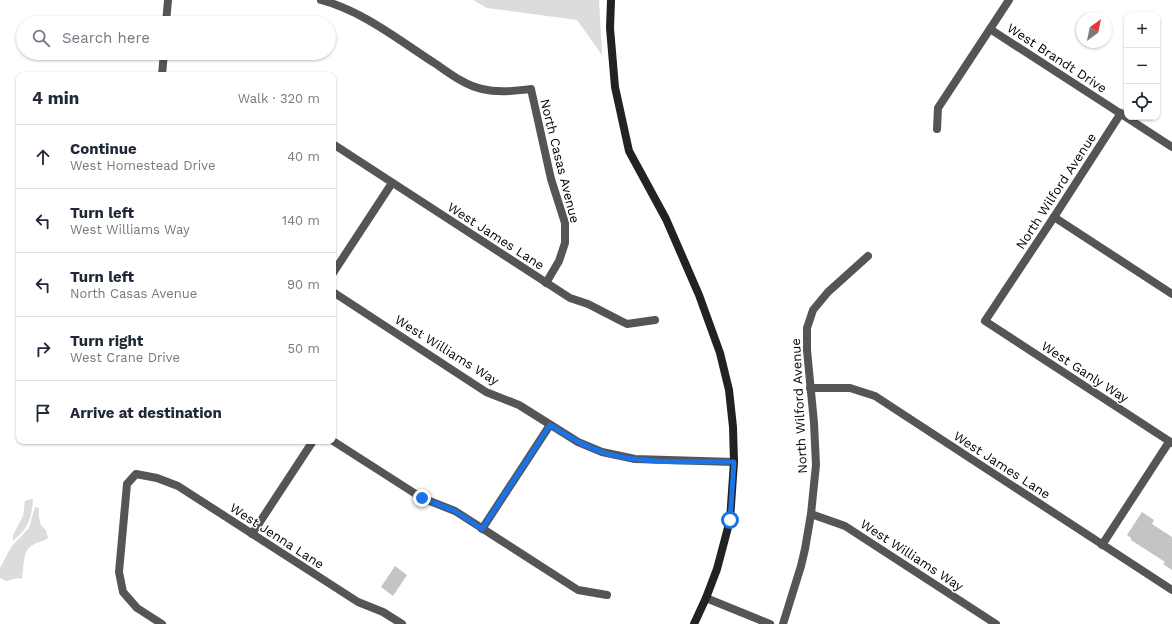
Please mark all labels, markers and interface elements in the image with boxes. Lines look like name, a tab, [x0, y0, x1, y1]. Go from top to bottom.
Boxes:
north arrow	[1076, 12, 1112, 48]
map controls	[1124, 12, 1160, 120]
button: +	[1124, 12, 1160, 48]
search box	[16, 16, 336, 60]
street label: West Brandt Drive	[1004, 20, 1110, 96]
icon: search	[30, 27, 52, 49]
text: Search here	[62, 29, 150, 47]
button: −	[1124, 48, 1160, 84]
button: locate	[1124, 84, 1160, 120]
text: 4 min	[32, 88, 79, 108]
text: Walk · 320 m	[238, 91, 320, 106]
street label: North Casas Avenue	[537, 97, 583, 225]
street label: North Wilford Avenue	[1013, 130, 1099, 252]
text: Continue	[70, 140, 137, 158]
icon: ahead	[32, 146, 54, 168]
text: 40 m	[287, 149, 320, 164]
text: West Homestead Drive	[70, 158, 215, 173]
street label: West James Lane	[445, 199, 547, 273]
text: Turn left	[70, 204, 134, 222]
icon: left	[32, 210, 54, 232]
text: 140 m	[282, 213, 320, 228]
text: West Williams Way	[70, 222, 190, 237]
text: Turn left	[70, 268, 134, 286]
icon: left	[32, 274, 54, 296]
text: 90 m	[287, 277, 320, 292]
text: North Casas Avenue	[70, 286, 197, 301]
street label: West Williams Way	[392, 312, 502, 388]
text: Turn right	[70, 332, 143, 350]
icon: right	[32, 338, 54, 360]
street label: North Wilford Avenue	[788, 338, 810, 474]
street label: West Ganly Way	[1039, 338, 1132, 406]
text: 50 m	[288, 341, 320, 356]
text: West Crane Drive	[70, 350, 180, 365]
icon: arrive	[32, 402, 54, 424]
text: Arrive at destination	[70, 404, 222, 422]
street label: West James Lane	[951, 428, 1053, 502]
route end	[413, 489, 431, 507]
street label: West Jenna Lane	[227, 500, 327, 572]
route start	[721, 511, 739, 529]
street label: West Williams Way	[858, 516, 967, 594]

